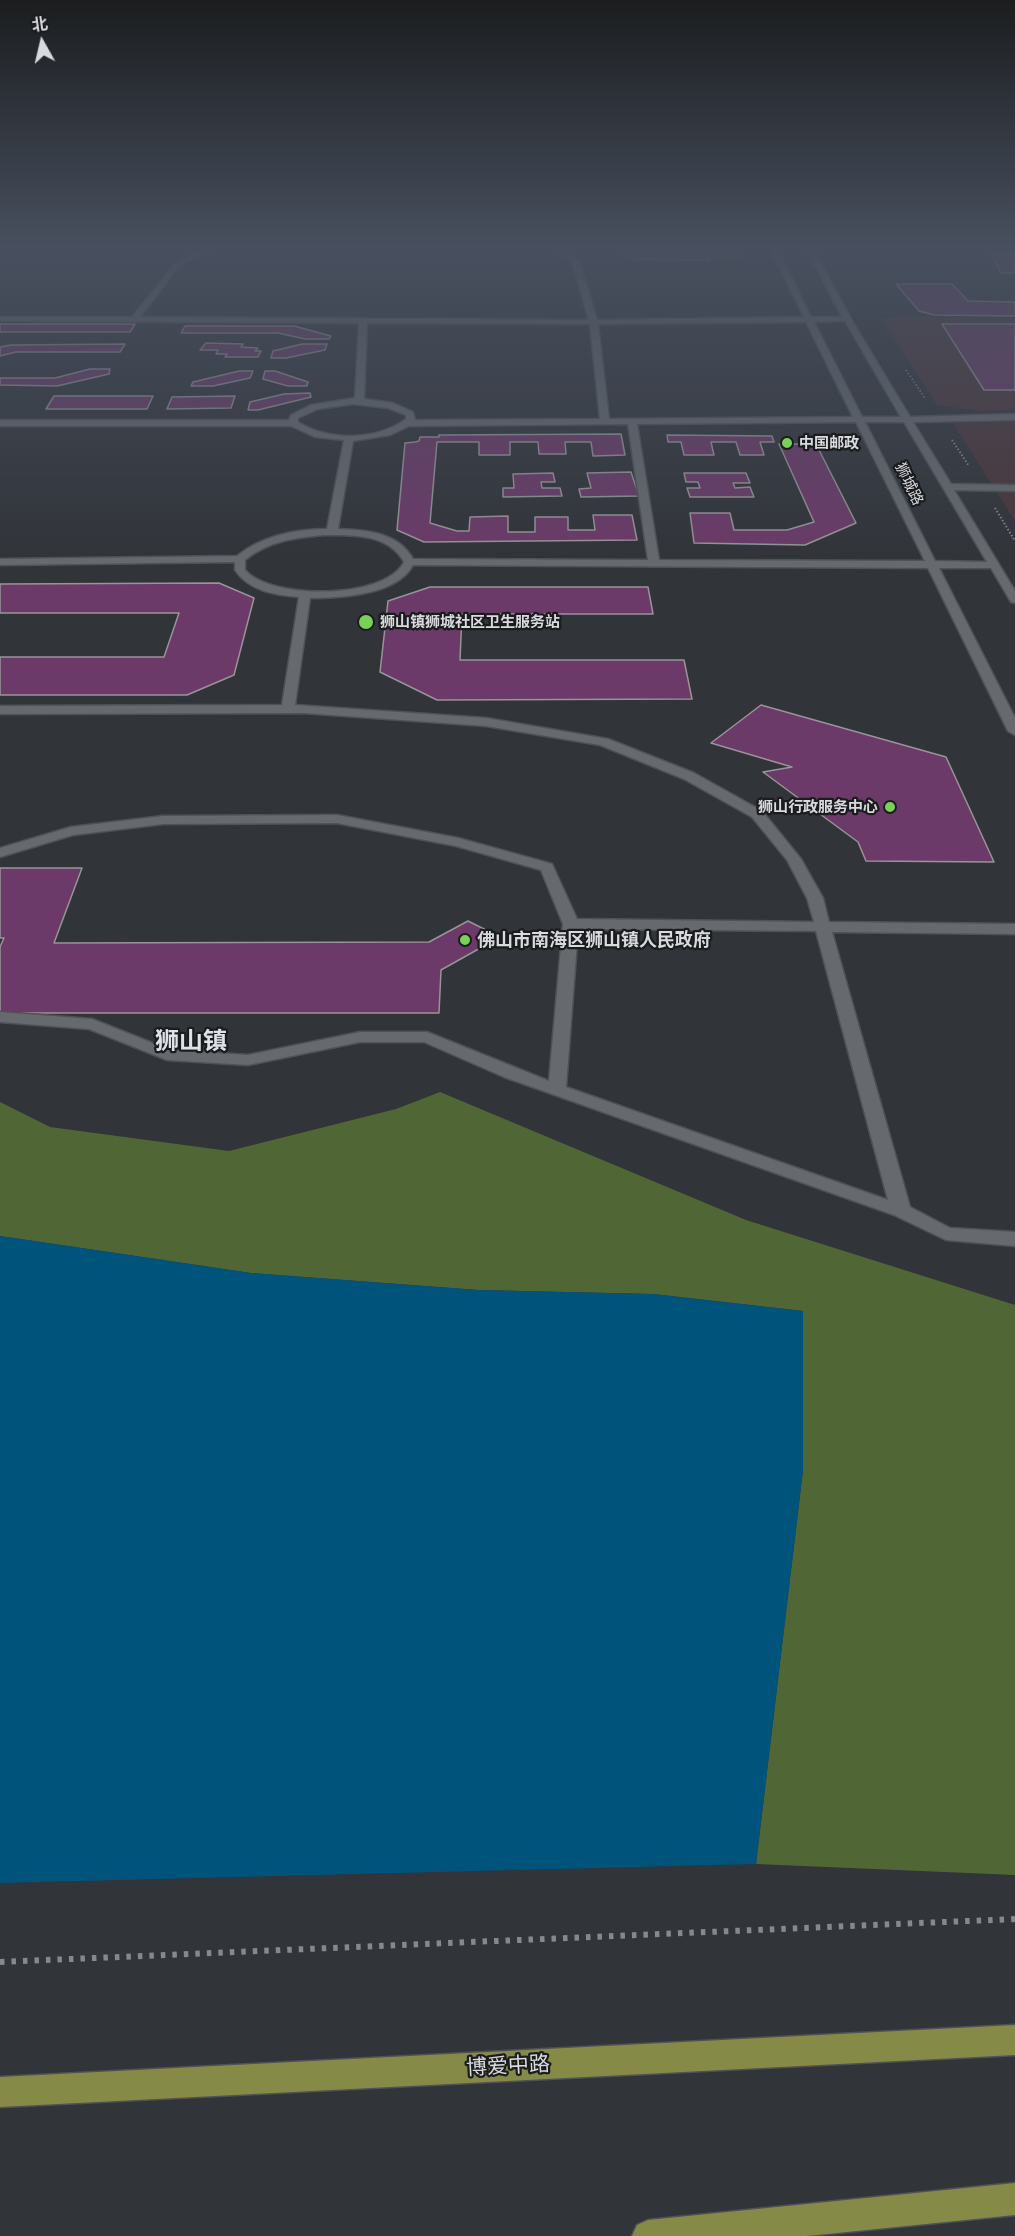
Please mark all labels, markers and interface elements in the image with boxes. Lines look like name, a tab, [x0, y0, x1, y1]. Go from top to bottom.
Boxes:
north arrow	[12, 12, 72, 72]
text: 北	[30, 14, 49, 34]
place label: 中国邮政	[799, 434, 859, 452]
marker: 中国邮政	[780, 436, 794, 450]
street label: 狮城路	[891, 460, 927, 508]
marker: 狮山镇狮城社区卫生服务站	[357, 613, 375, 631]
place label: 狮山镇狮城社区卫生服务站	[380, 613, 560, 631]
place label: 狮山行政服务中心	[758, 798, 878, 816]
marker: 狮山行政服务中心	[883, 800, 897, 814]
place label: 佛山市南海区狮山镇人民政府	[477, 929, 711, 951]
marker: 佛山市南海区狮山镇人民政府	[458, 933, 472, 947]
district label: 狮山镇	[155, 1027, 227, 1055]
street label: 博爱中路	[465, 2051, 551, 2081]

